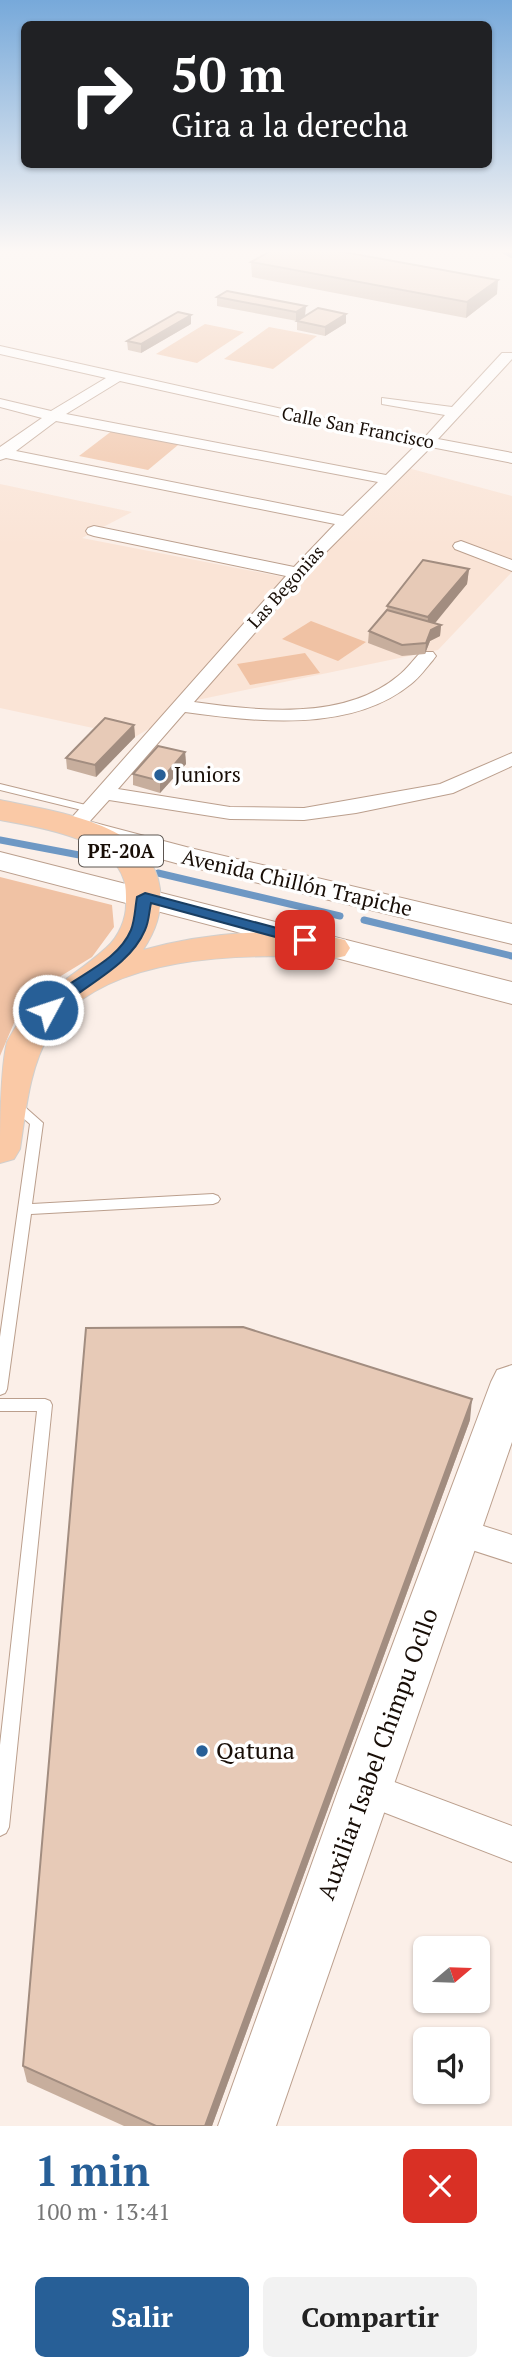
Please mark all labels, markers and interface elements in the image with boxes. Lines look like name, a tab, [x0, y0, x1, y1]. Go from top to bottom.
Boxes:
text: 50 m	[171, 41, 285, 106]
icon: right	[56, 49, 147, 140]
text: Gira a la derecha	[171, 104, 408, 146]
street label: Calle San Francisco	[280, 400, 437, 454]
street label: Las Begonias	[242, 540, 329, 633]
place label: Juniors	[174, 760, 241, 788]
marker: Juniors	[152, 767, 168, 783]
road number: PE-20A	[79, 836, 163, 866]
street label: Avenida Chillón Trapiche	[179, 842, 415, 922]
pin	[275, 910, 335, 970]
icon: arrive	[286, 921, 324, 959]
position arrow	[11, 973, 85, 1047]
street label: Auxiliar Isabel Chimpu Ocllo	[309, 1603, 445, 1904]
place label: Qatuna	[216, 1734, 295, 1766]
marker: Qatuna	[194, 1743, 210, 1759]
north arrow	[413, 1936, 490, 2012]
map controls	[413, 1936, 490, 2104]
button: sound	[413, 2027, 490, 2104]
text: 1 min	[35, 2142, 150, 2198]
button: close	[403, 2149, 477, 2223]
text: 100 m · 13:41	[35, 2196, 170, 2227]
button: Salir	[35, 2277, 249, 2357]
button: Compartir	[263, 2277, 477, 2357]

